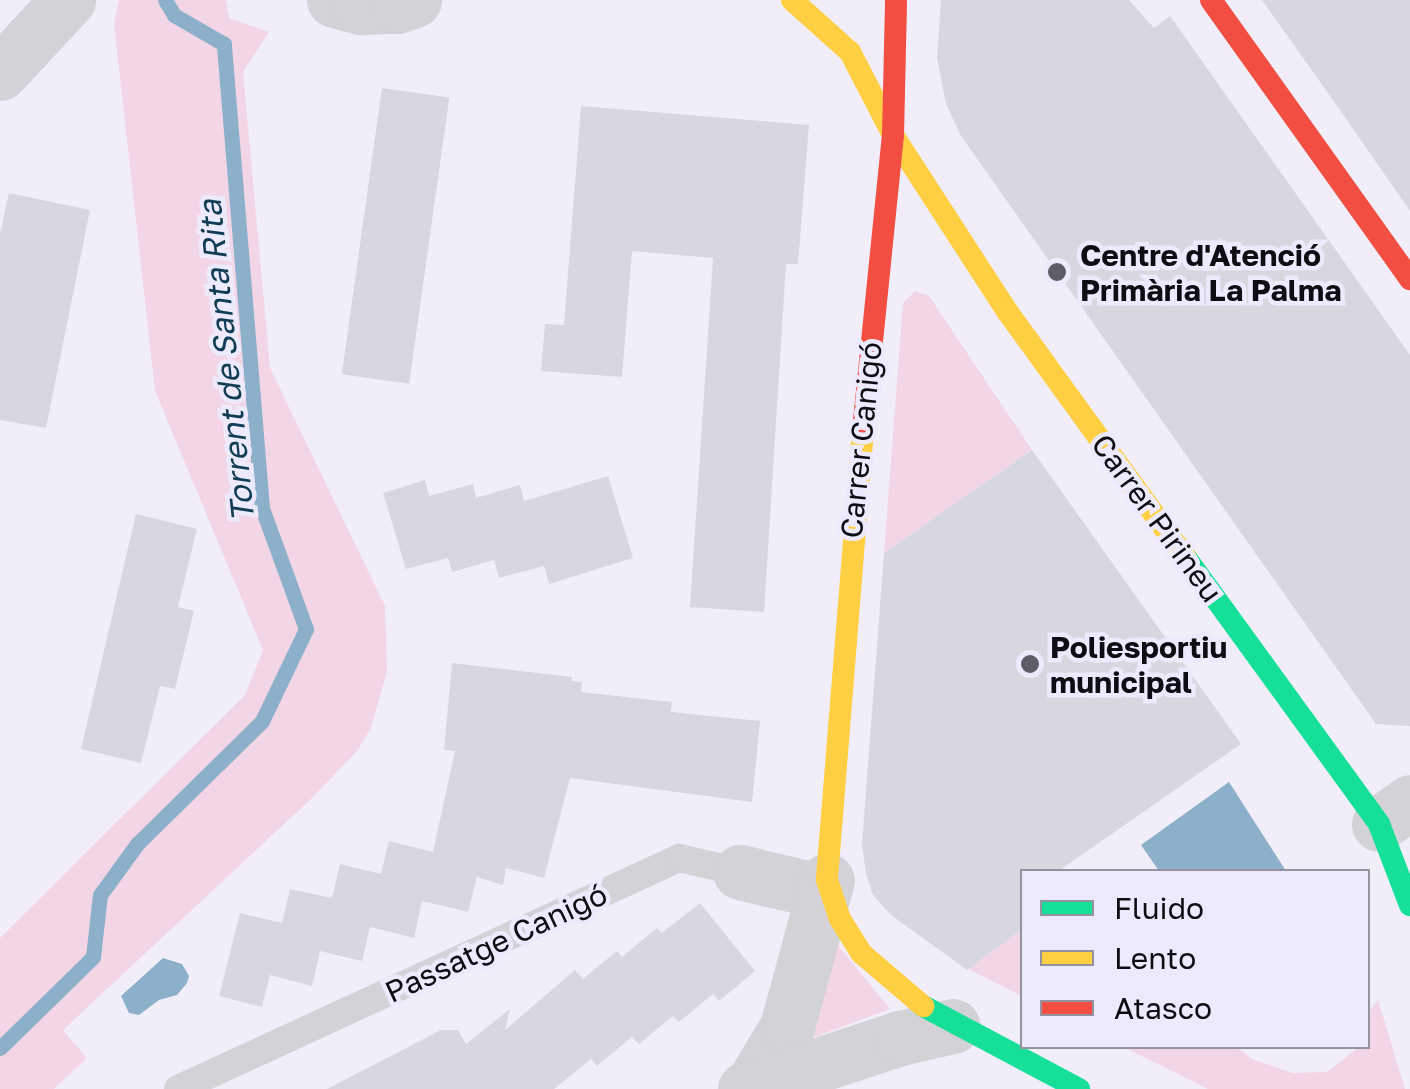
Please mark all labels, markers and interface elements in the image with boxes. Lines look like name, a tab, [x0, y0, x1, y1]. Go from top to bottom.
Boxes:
water label: Torrent de Santa Rita	[190, 198, 262, 524]
place label: Centre d'Atenció Primària La Palma	[1080, 237, 1342, 308]
marker: Centre d'Atenció Primària La Palma	[1044, 259, 1070, 285]
street label: Carrer Canigó	[833, 340, 889, 540]
street label: Carrer Pirineu	[1084, 427, 1230, 609]
place label: Poliesportiu municipal	[1050, 629, 1227, 700]
marker: Poliesportiu municipal	[1019, 653, 1041, 675]
legend	[1020, 869, 1370, 1049]
street label: Passatge Canigó	[379, 876, 613, 1010]
text: Fluido	[1114, 890, 1204, 926]
text: Lento	[1114, 940, 1196, 976]
text: Atasco	[1114, 990, 1212, 1026]

